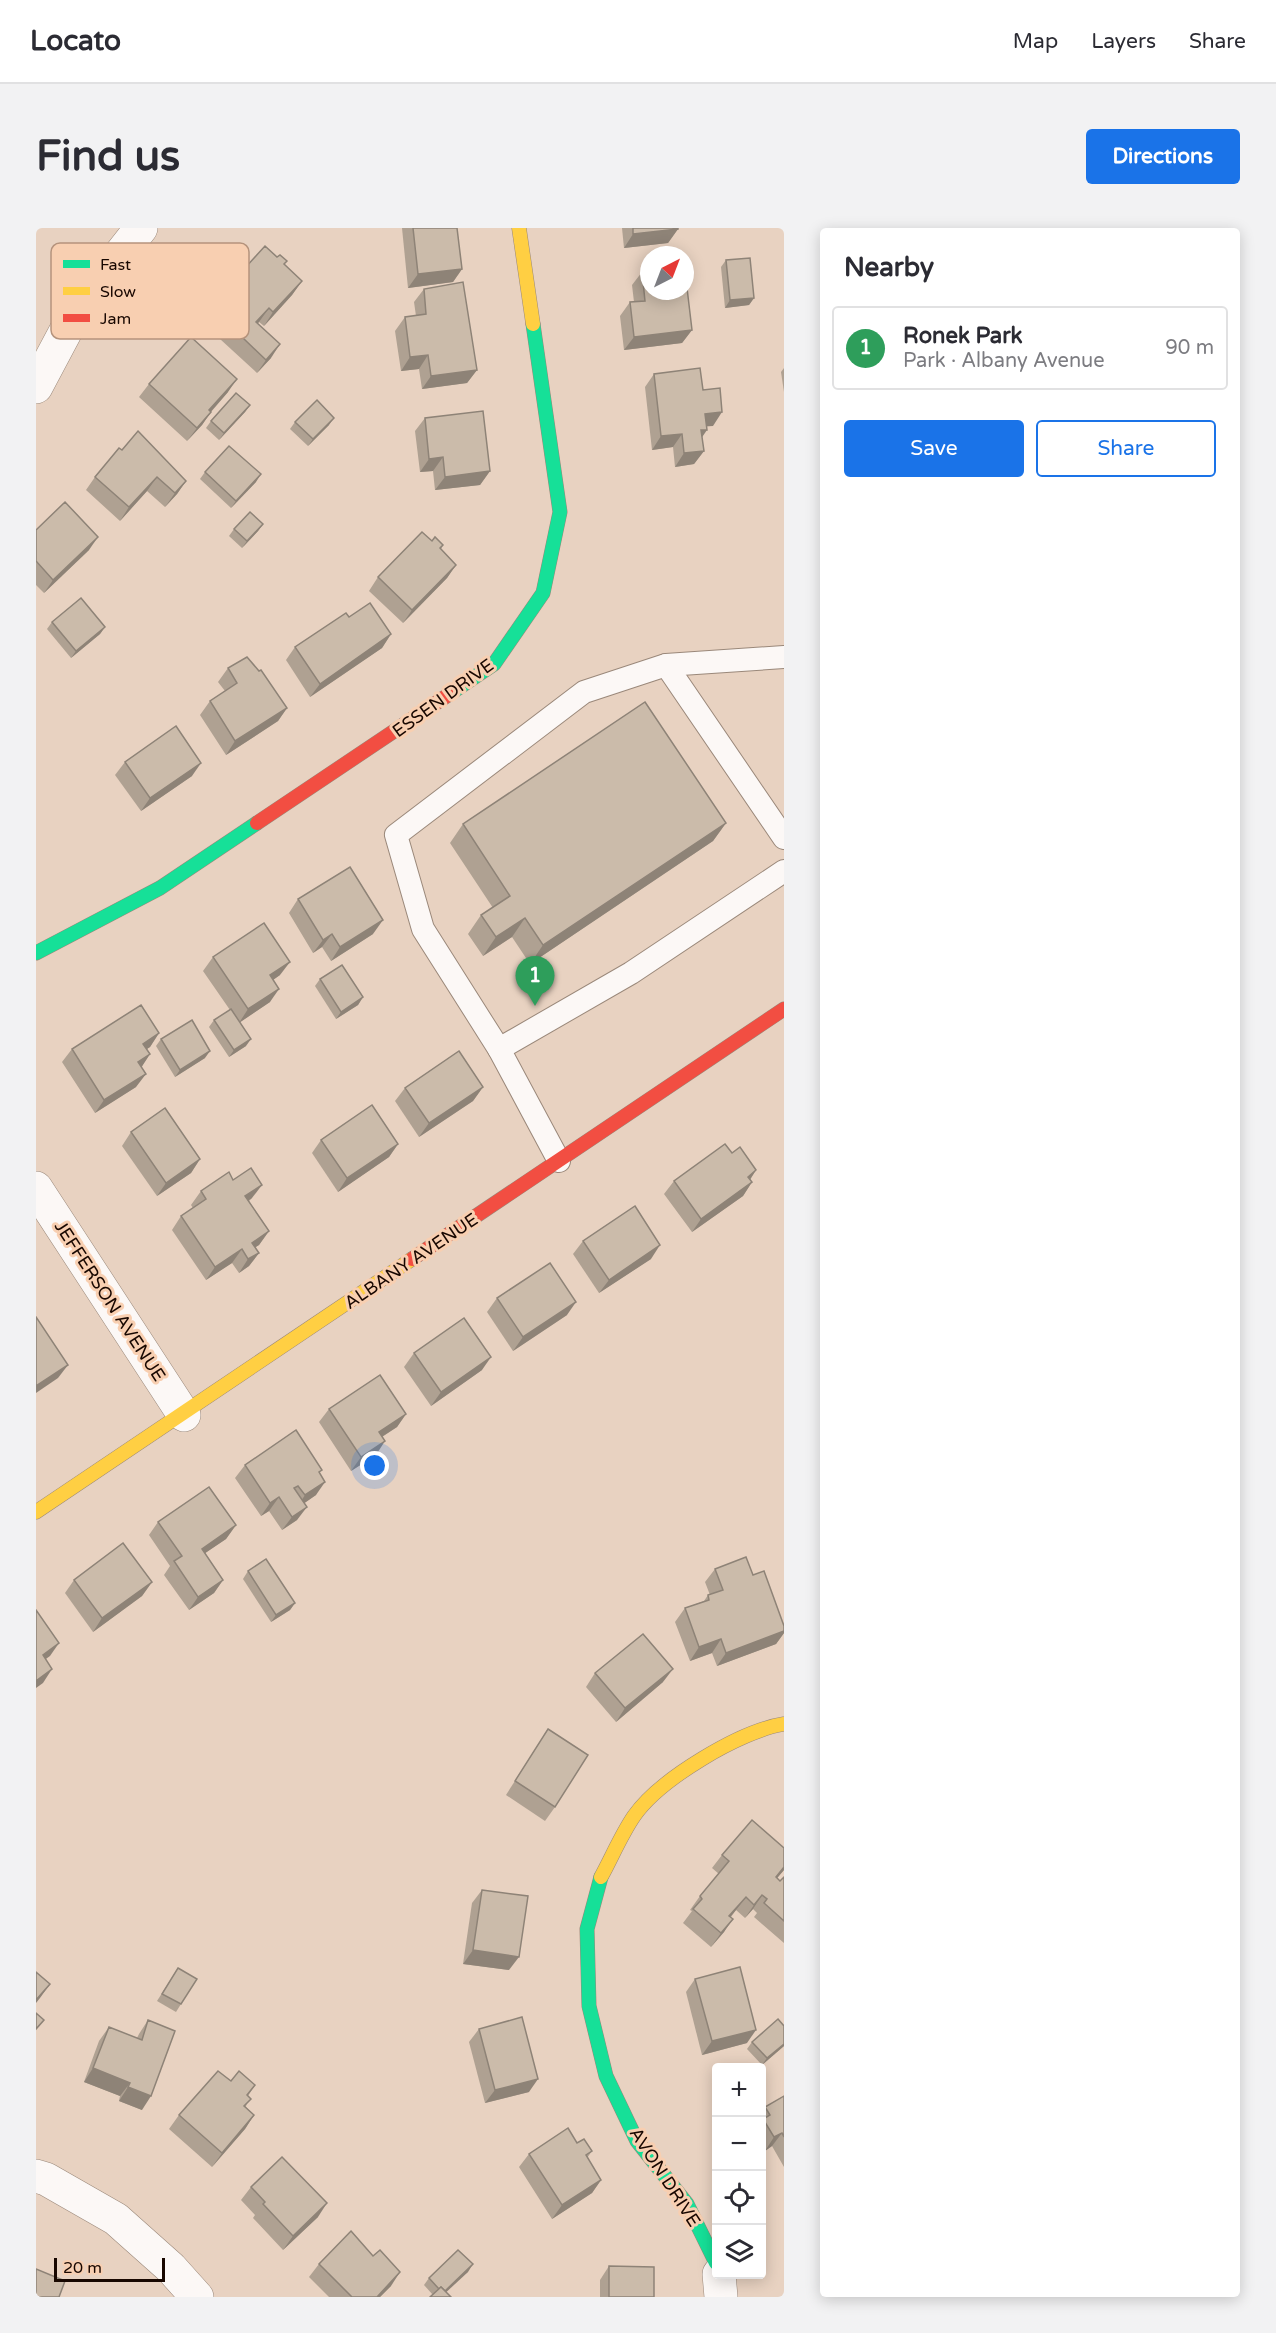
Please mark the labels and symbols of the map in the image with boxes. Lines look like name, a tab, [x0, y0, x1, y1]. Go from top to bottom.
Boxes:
legend	[51, 243, 249, 339]
north arrow	[640, 246, 694, 300]
text: Fast	[100, 255, 131, 275]
text: Slow	[100, 282, 136, 302]
text: Jam	[100, 309, 131, 329]
street label: ESSEN DRIVE	[388, 654, 498, 742]
pin: 1	[516, 956, 554, 1006]
street label: ALBANY AVENUE	[340, 1208, 482, 1314]
street label: JEFFERSON AVENUE	[50, 1217, 170, 1385]
your location	[360, 1451, 389, 1480]
street label: AVON DRIVE	[625, 2123, 705, 2231]
scale bar	[54, 2255, 165, 2282]

